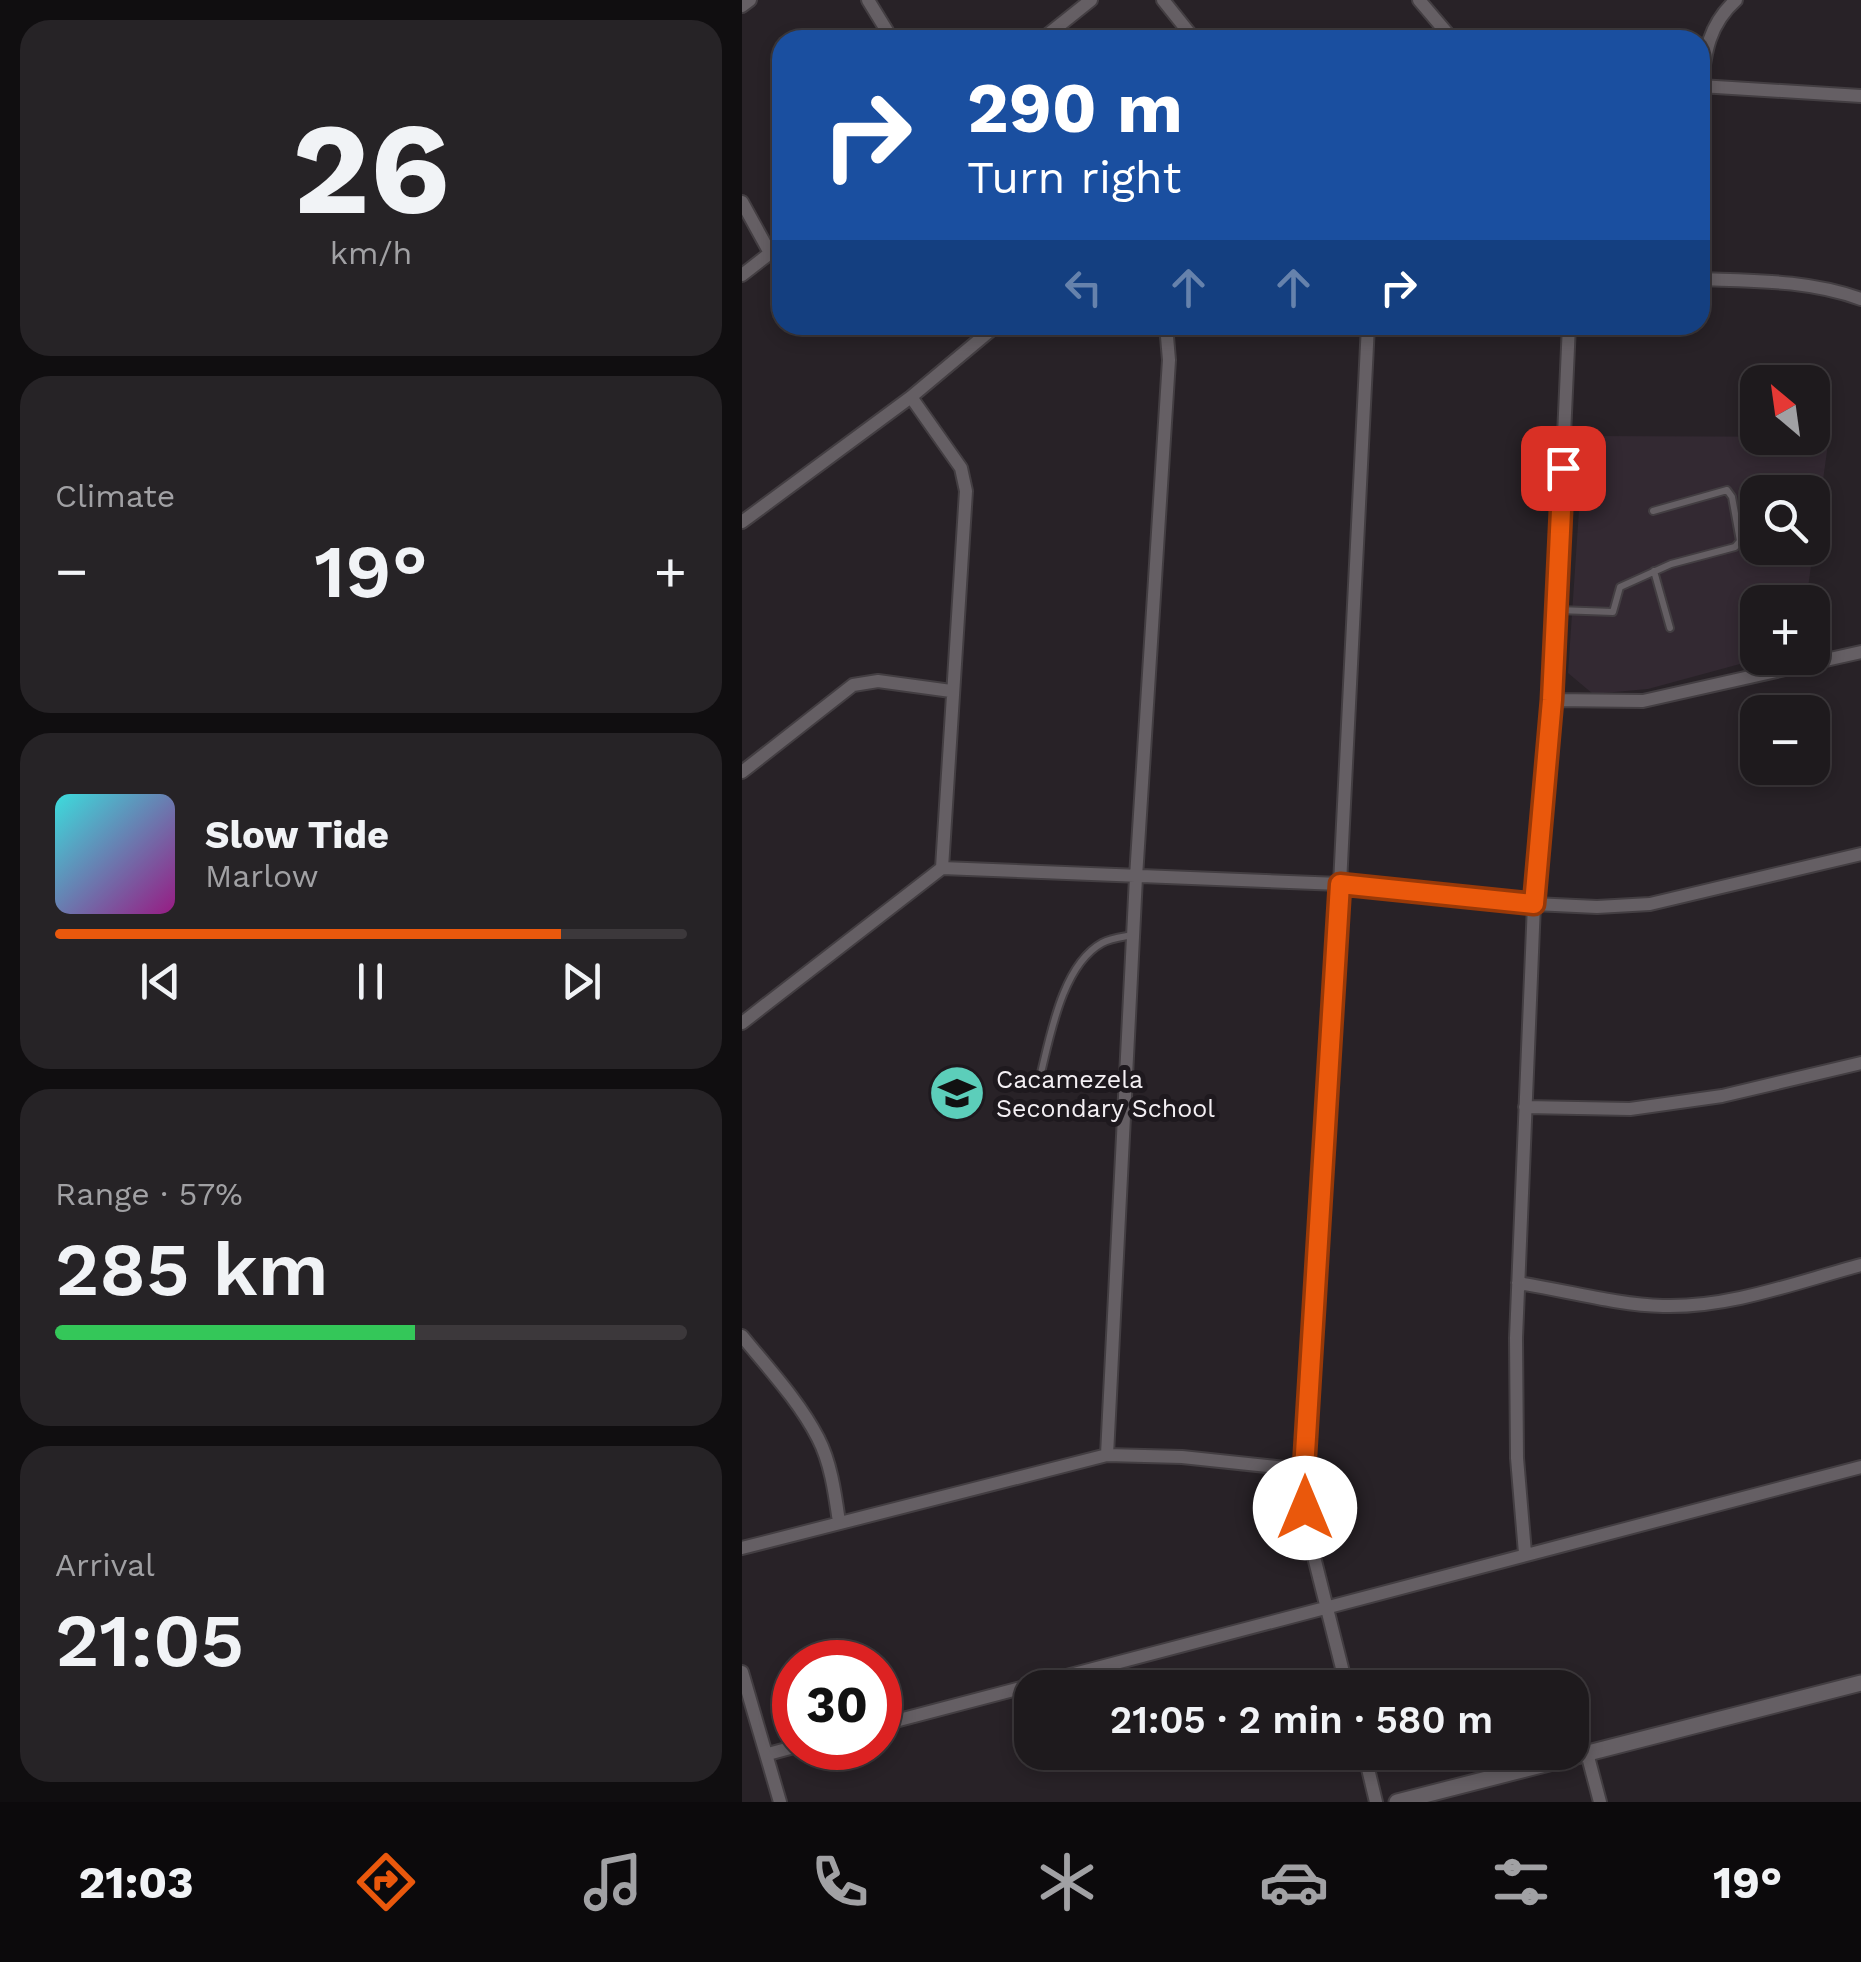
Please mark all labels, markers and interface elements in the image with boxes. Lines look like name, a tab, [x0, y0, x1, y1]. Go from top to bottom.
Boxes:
text: 290 m	[967, 67, 1183, 149]
icon: right	[802, 70, 932, 200]
text: 26	[292, 92, 450, 245]
text: Turn right	[967, 151, 1181, 204]
text: km/h	[330, 234, 412, 272]
icon: left	[1056, 260, 1111, 315]
icon: ahead	[1161, 260, 1216, 315]
icon: ahead	[1266, 260, 1321, 315]
icon: right	[1371, 260, 1426, 315]
north arrow	[1740, 365, 1830, 455]
map controls	[1740, 365, 1830, 785]
pin	[1521, 426, 1606, 511]
icon: arrive	[1536, 441, 1591, 496]
button: search	[1740, 475, 1830, 565]
text: Climate	[55, 477, 175, 515]
text: 19°	[314, 527, 428, 615]
text: −	[55, 539, 88, 603]
text: +	[654, 539, 687, 603]
button: +	[1740, 585, 1830, 675]
button: −	[1740, 695, 1830, 785]
text: Slow Tide	[205, 813, 389, 857]
text: Marlow	[205, 857, 319, 895]
icon: previous	[133, 954, 188, 1009]
icon: pause	[343, 954, 398, 1009]
icon: next	[554, 954, 609, 1009]
school or university icon: Cacamezela Secondary School	[927, 1063, 987, 1123]
place label: Cacamezela Secondary School	[996, 1065, 1215, 1123]
text: Range · 57%	[55, 1175, 243, 1213]
text: 285 km	[55, 1225, 329, 1313]
position arrow	[1253, 1456, 1357, 1560]
text: Arrival	[55, 1546, 155, 1584]
text: 21:05	[55, 1596, 244, 1684]
speed limit sign: 30	[772, 1640, 902, 1770]
text: 21:05 · 2 min · 580 m	[1110, 1698, 1493, 1742]
icon: directions	[351, 1847, 421, 1917]
icon: music	[578, 1847, 648, 1917]
icon: phone	[805, 1847, 875, 1917]
icon: climate	[1032, 1847, 1102, 1917]
icon: car	[1259, 1847, 1329, 1917]
icon: filters	[1486, 1847, 1556, 1917]
text: 21:03	[79, 1856, 194, 1909]
text: 19°	[1713, 1856, 1782, 1909]

